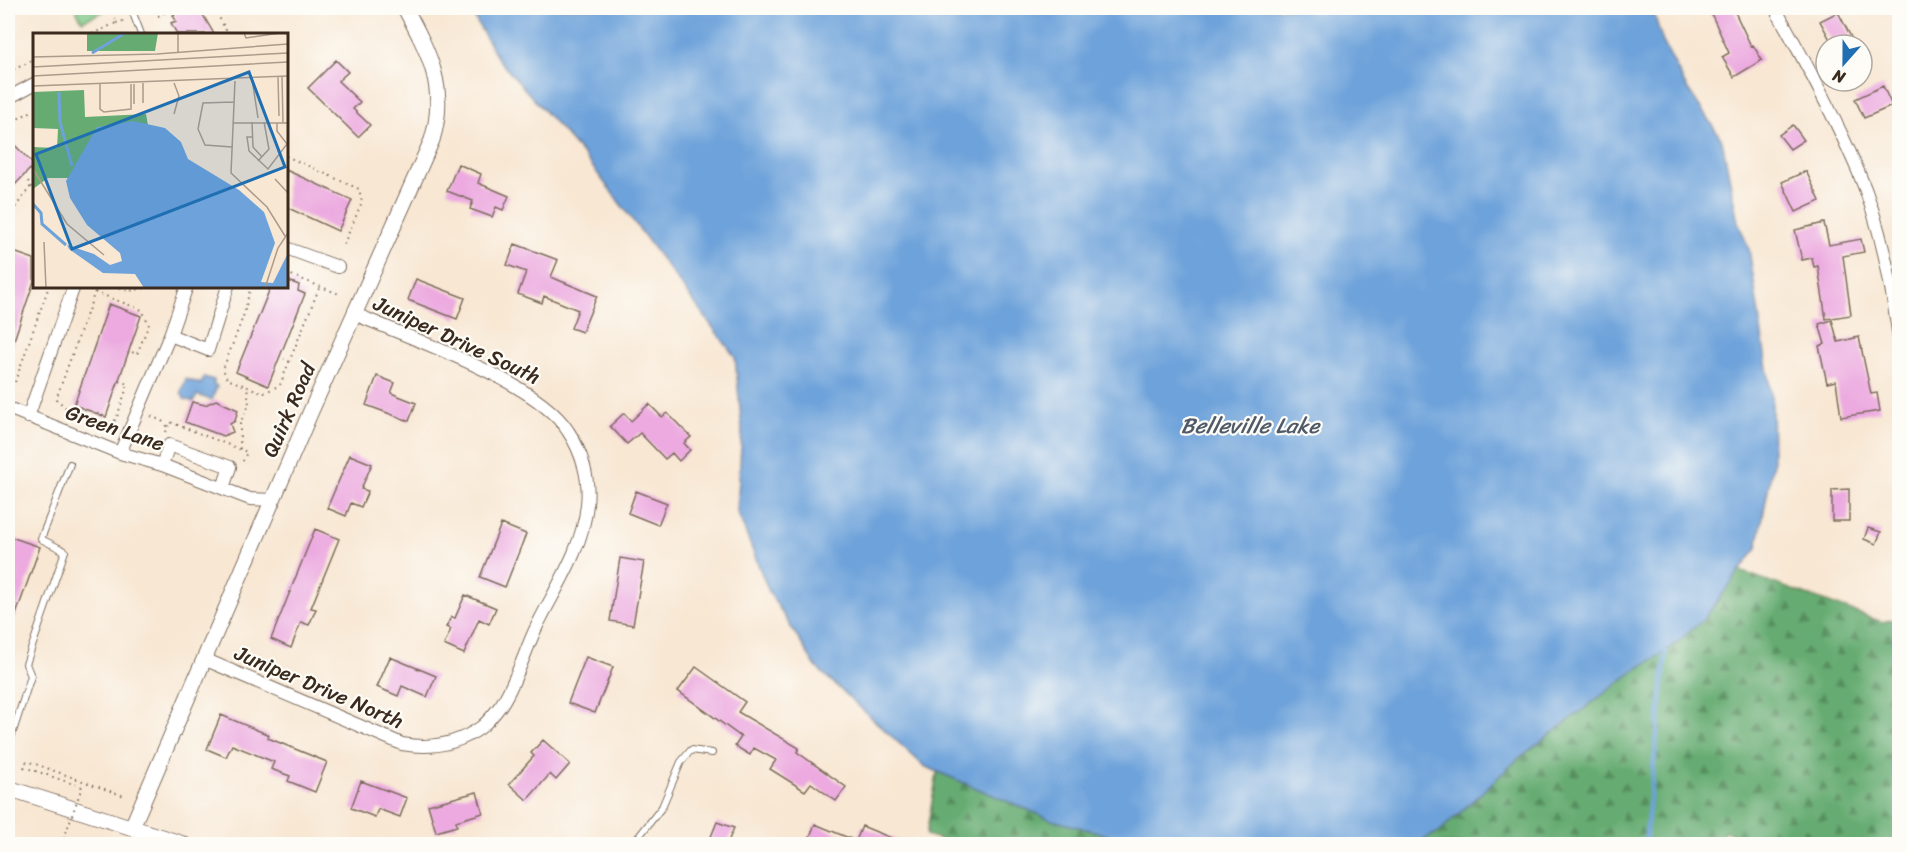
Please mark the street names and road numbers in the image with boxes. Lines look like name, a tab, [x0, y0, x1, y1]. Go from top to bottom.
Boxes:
street label: Juniper Drive South	[366, 284, 547, 395]
street label: Quirk Road	[251, 355, 328, 464]
street label: Green Lane	[60, 393, 170, 463]
street label: Juniper Drive North	[228, 634, 409, 740]

